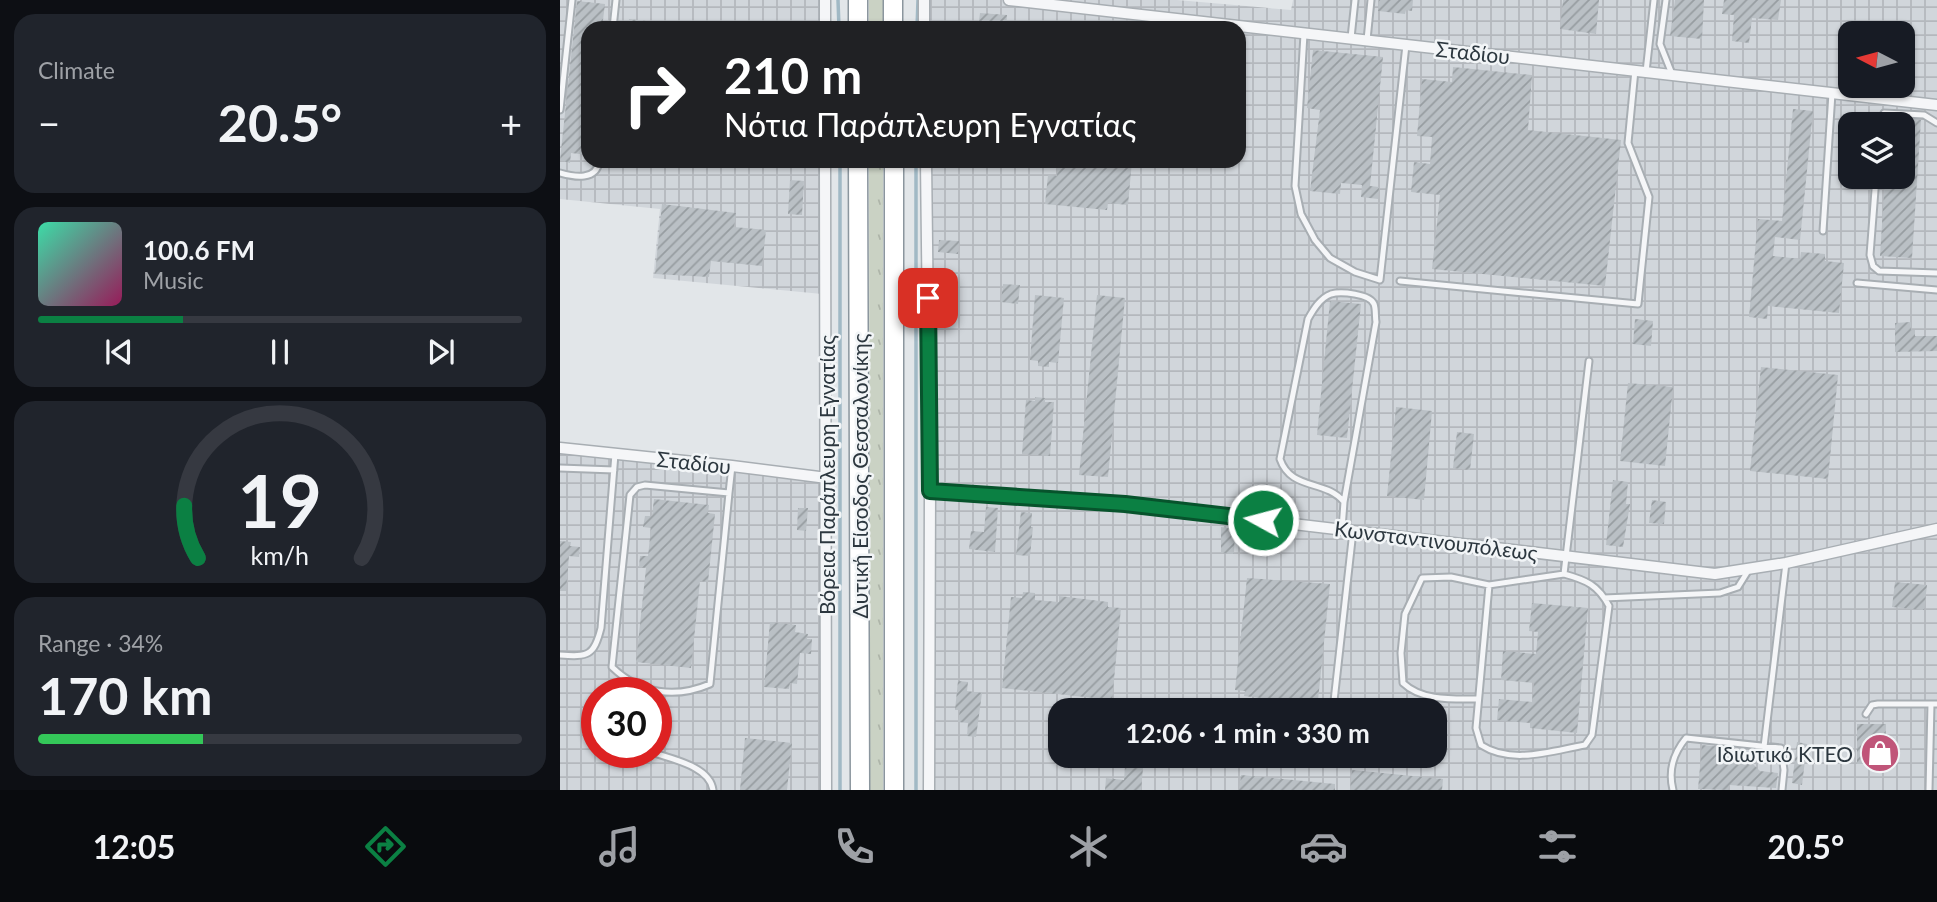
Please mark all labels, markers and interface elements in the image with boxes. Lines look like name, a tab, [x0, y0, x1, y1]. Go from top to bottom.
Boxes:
north arrow	[1838, 21, 1914, 98]
map controls	[1838, 21, 1915, 189]
street label: Σταδίου	[1435, 36, 1511, 68]
text: 210 m	[724, 46, 862, 104]
icon: right	[609, 49, 700, 140]
text: Climate	[38, 56, 115, 84]
text: 20.5°	[218, 91, 342, 153]
text: −	[38, 100, 60, 146]
text: +	[500, 100, 522, 146]
text: Νότια Παράπλευρη Εγνατίας	[724, 105, 1136, 144]
button: layers	[1838, 112, 1915, 189]
text: 100.6 FM	[143, 234, 255, 266]
text: Music	[143, 266, 203, 294]
pin	[898, 268, 958, 328]
icon: arrive	[909, 279, 947, 317]
icon: previous	[100, 333, 138, 371]
icon: pause	[261, 333, 299, 371]
icon: next	[422, 333, 460, 371]
street label: Δυτική Είσοδος Θεσσαλονίκης	[847, 333, 872, 618]
street label: Βόρεια Παράπλευρη Εγνατίας	[814, 335, 839, 615]
street label: Σταδίου	[656, 446, 732, 478]
text: 19	[238, 456, 322, 544]
position arrow	[1226, 483, 1300, 557]
street label: Κωνσταντινουπόλεως	[1333, 515, 1539, 565]
text: km/h	[251, 539, 309, 569]
text: Range · 34%	[38, 629, 163, 657]
text: 170 km	[38, 664, 212, 726]
speed limit sign: 30	[581, 677, 672, 768]
text: 12:06 · 1 min · 330 m	[1125, 717, 1370, 749]
shop icon: Ιδιωτικό ΚΤΕΟ	[1859, 732, 1901, 774]
place label: Ιδιωτικό ΚΤΕΟ	[1717, 741, 1853, 766]
icon: directions	[361, 822, 410, 871]
icon: music	[595, 822, 644, 871]
icon: phone	[830, 822, 879, 871]
icon: climate	[1064, 822, 1113, 871]
icon: car	[1299, 822, 1348, 871]
icon: filters	[1533, 822, 1582, 871]
text: 12:05	[93, 827, 175, 866]
text: 20.5°	[1768, 827, 1844, 866]

